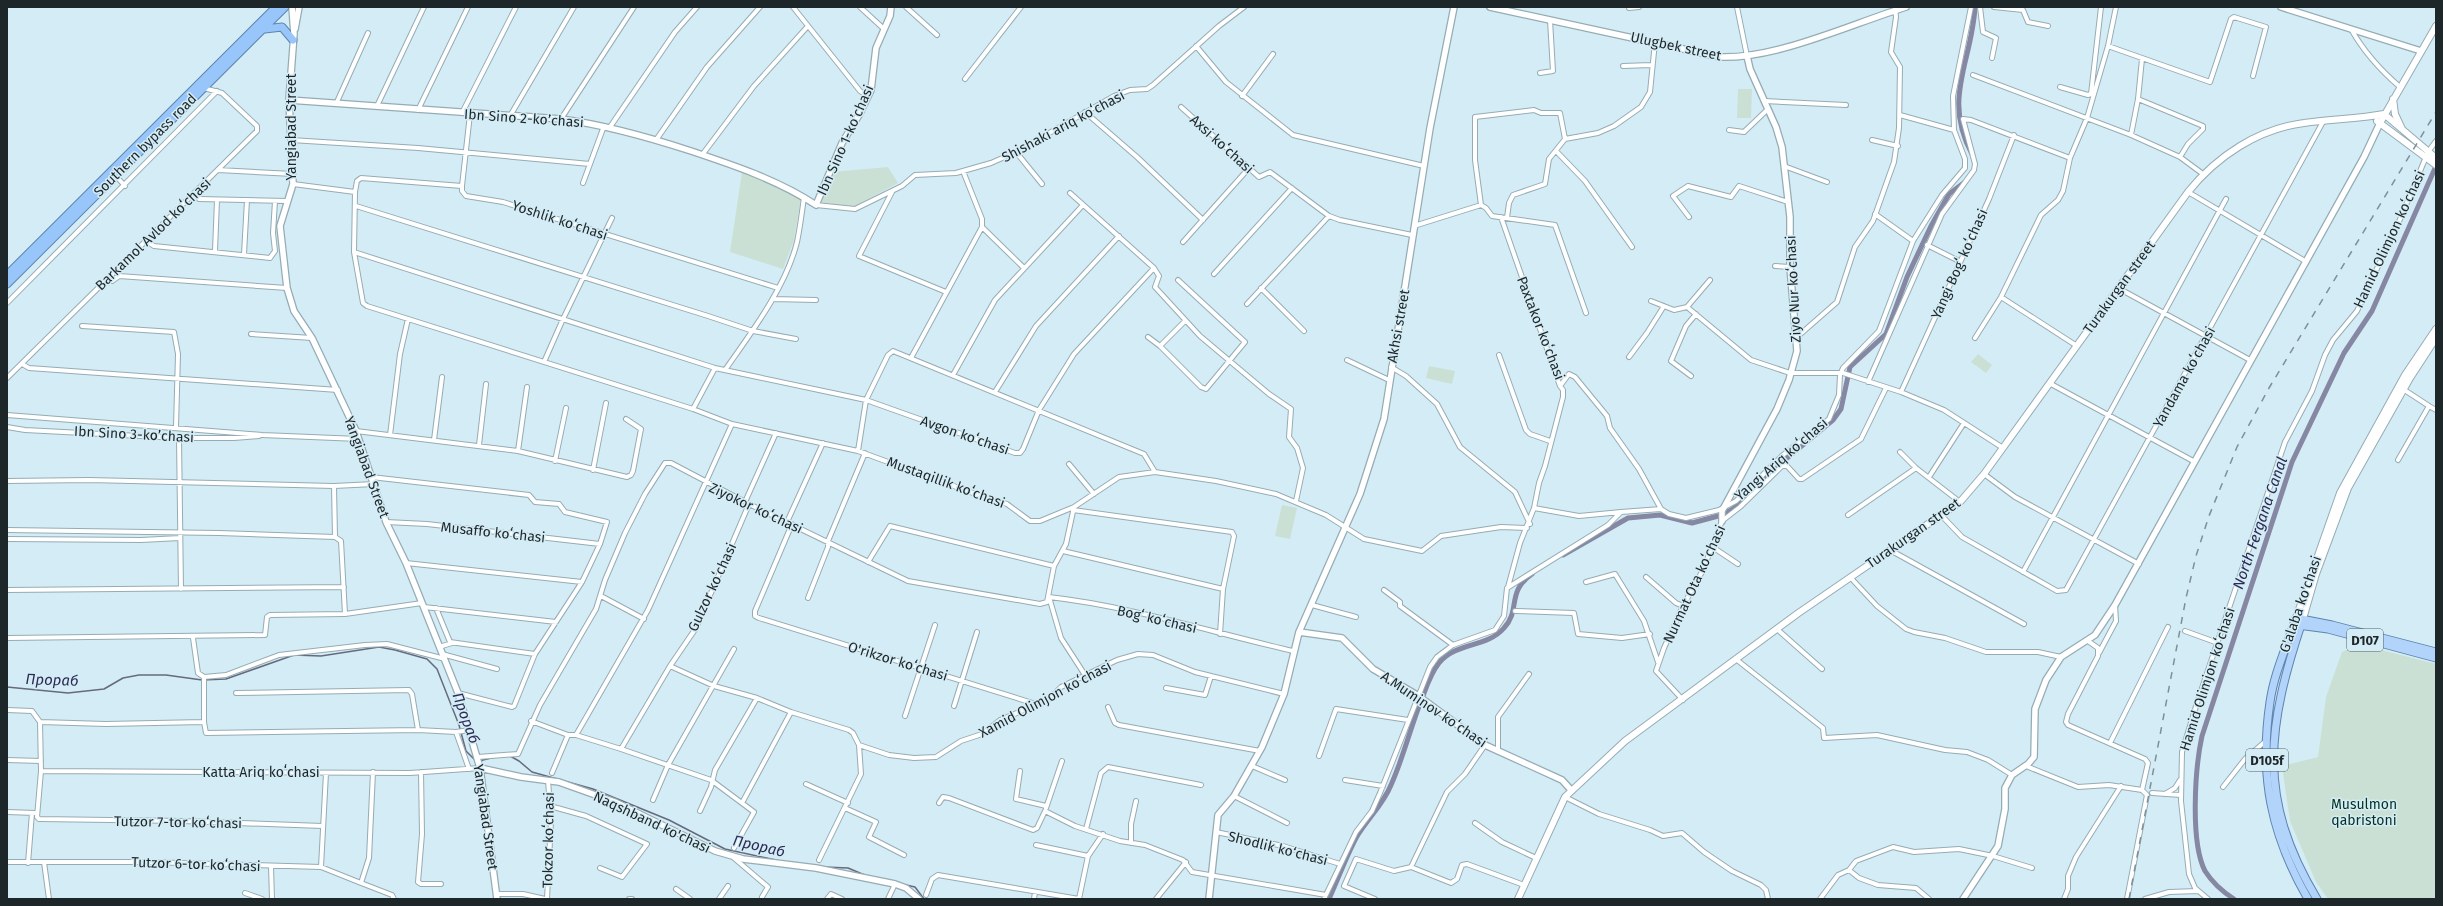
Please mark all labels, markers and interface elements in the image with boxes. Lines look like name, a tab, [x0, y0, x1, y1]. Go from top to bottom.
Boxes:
street label: Ulugbek street	[1629, 29, 1724, 65]
street label: Yangiabad Street	[283, 73, 300, 181]
street label: Ibn Sino 1-koʼchasi	[813, 82, 877, 198]
street label: Shishaki ariq koʻchasi	[999, 87, 1128, 166]
street label: Southern bypass road	[90, 90, 200, 200]
street label: Ibn Sino 2-koʼchasi	[464, 106, 584, 131]
street label: Axsi koʻchasi	[1186, 111, 1257, 177]
street label: Hamid Olimjon koʻchasi	[2350, 168, 2429, 311]
street label: Barkamol Avlod koʻchasi	[92, 175, 215, 294]
street label: Yoshlik koʻchasi	[510, 197, 610, 244]
street label: Yangi Bogʻ koʻchasi	[1928, 206, 1991, 322]
street label: Ziyo Nur koʻchasi	[1782, 235, 1805, 343]
street label: Turakurgan street	[2080, 237, 2160, 337]
street label: Paxtakor koʻchasi	[1513, 274, 1568, 382]
street label: Akhsi street	[1384, 287, 1413, 364]
street label: Yandama koʻchasi	[2150, 324, 2219, 431]
street label: Avgon koʻchasi	[918, 412, 1012, 459]
street label: Yangiabad Street	[340, 414, 393, 521]
street label: Yangi Ariq koʻchasi	[1731, 414, 1831, 504]
street label: Ibn Sino 3-koʼchasi	[74, 423, 194, 446]
street label: Mustaqillik koʻchasi	[884, 453, 1007, 512]
water label: North Fergana Canal	[2229, 454, 2291, 592]
street label: Ziyokor koʻchasi	[706, 479, 805, 538]
street label: Turakurgan street	[1863, 494, 1964, 572]
street label: Musaffo koʻchasi	[440, 519, 546, 546]
street label: Nurmat Ota koʻchasi	[1660, 522, 1729, 646]
street label: Gulzor koʻchasi	[685, 540, 740, 634]
street label: G'alaba ko'chasi	[2276, 554, 2325, 655]
street label: Bogʻ koʻchasi	[1115, 602, 1198, 637]
street label: Hamid Olimjon koʻchasi	[2176, 605, 2239, 753]
road number: D107	[2347, 629, 2383, 651]
street label: O'rikzor koʻchasi	[846, 638, 950, 685]
street label: Xamid Olimjon koʻchasi	[976, 657, 1114, 742]
street label: A.Muminov koʻchasi	[1377, 668, 1490, 751]
water label: Прораб	[25, 670, 79, 690]
water label: Прораб	[448, 690, 484, 746]
road number: D105f	[2246, 749, 2288, 771]
street label: Yangiabad Street	[470, 763, 502, 872]
street label: Katta Ariq koʻchasi	[202, 764, 320, 781]
street label: Naqshband ko'chasi	[591, 788, 713, 857]
street label: Tokzor koʻchasi	[539, 792, 558, 888]
park label: Musulmon qabristoni	[2331, 796, 2397, 829]
street label: Tutzor 7-tor koʻchasi	[114, 813, 242, 832]
street label: Shodlik ko‘chasi	[1226, 828, 1330, 869]
water label: Прораб	[731, 831, 787, 861]
street label: Tutzor 6-tor koʻchasi	[131, 854, 261, 875]

